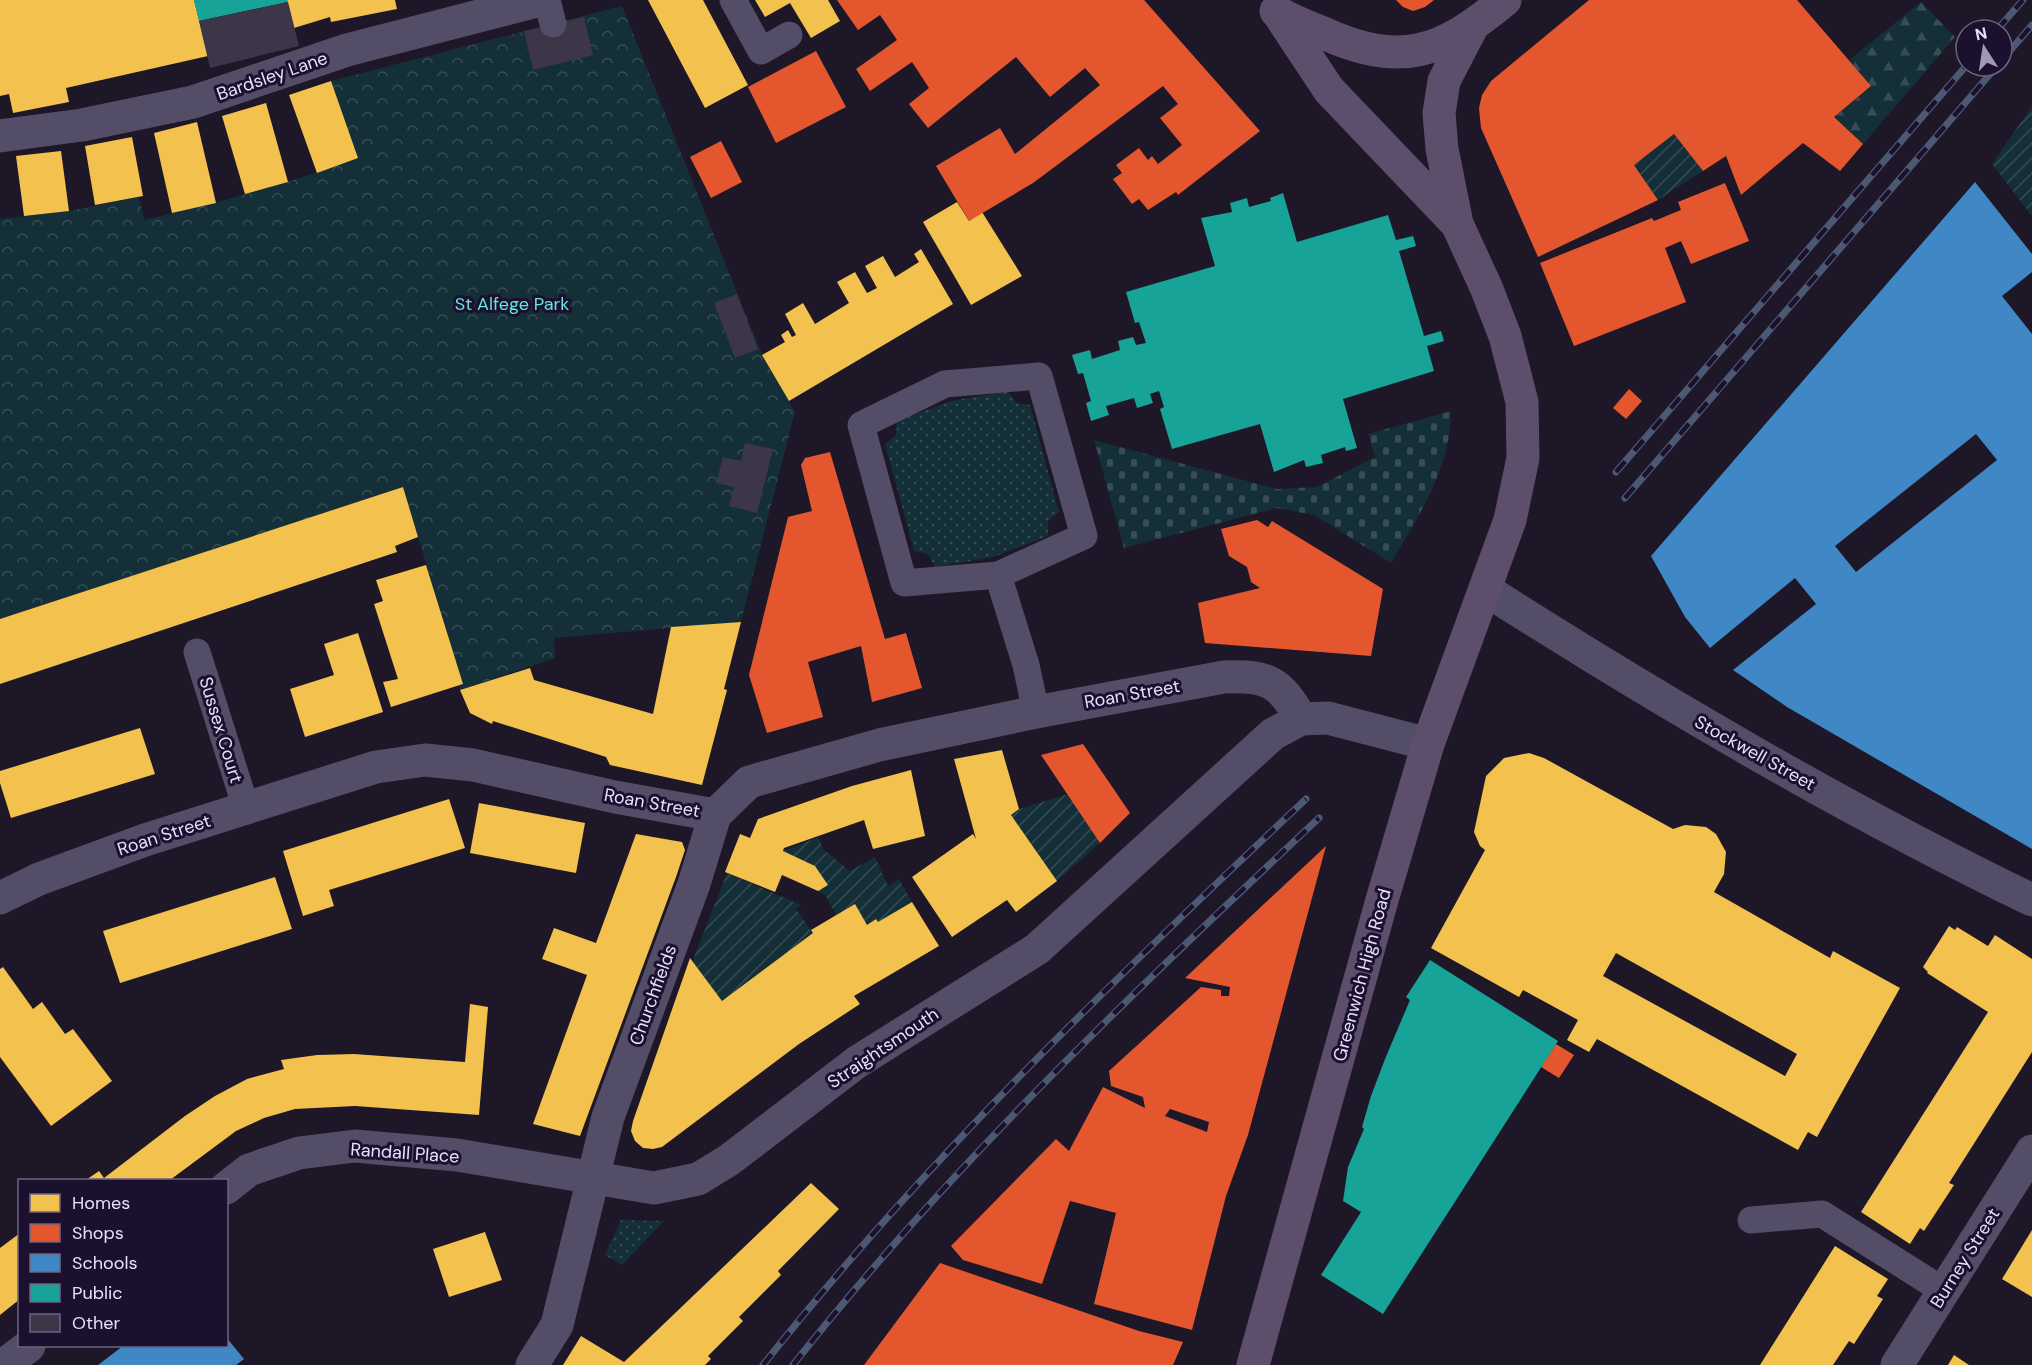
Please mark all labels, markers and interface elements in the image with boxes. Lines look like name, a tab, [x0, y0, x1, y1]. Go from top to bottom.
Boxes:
north arrow	[1954, 18, 2014, 78]
text: N	[1973, 22, 1989, 45]
street label: Bardsley Lane	[213, 46, 331, 106]
park label: St Alfege Park	[455, 292, 569, 316]
street label: Sussex Court	[193, 674, 249, 786]
street label: Roan Street	[1082, 674, 1182, 714]
street label: Stockwell Street	[1690, 710, 1820, 796]
street label: Roan Street	[602, 783, 702, 823]
street label: Roan Street	[114, 809, 214, 861]
street label: Greenwich High Road	[1327, 886, 1397, 1064]
street label: Churchfields	[624, 941, 682, 1049]
street label: Straightsmouth	[823, 1002, 943, 1094]
street label: Randall Place	[350, 1137, 460, 1169]
legend	[18, 1179, 228, 1347]
text: Homes	[72, 1191, 130, 1215]
street label: Burney Street	[1925, 1203, 2005, 1313]
text: Shops	[72, 1221, 124, 1245]
text: Schools	[72, 1251, 137, 1275]
text: Public	[72, 1281, 123, 1305]
text: Other	[72, 1311, 121, 1335]

